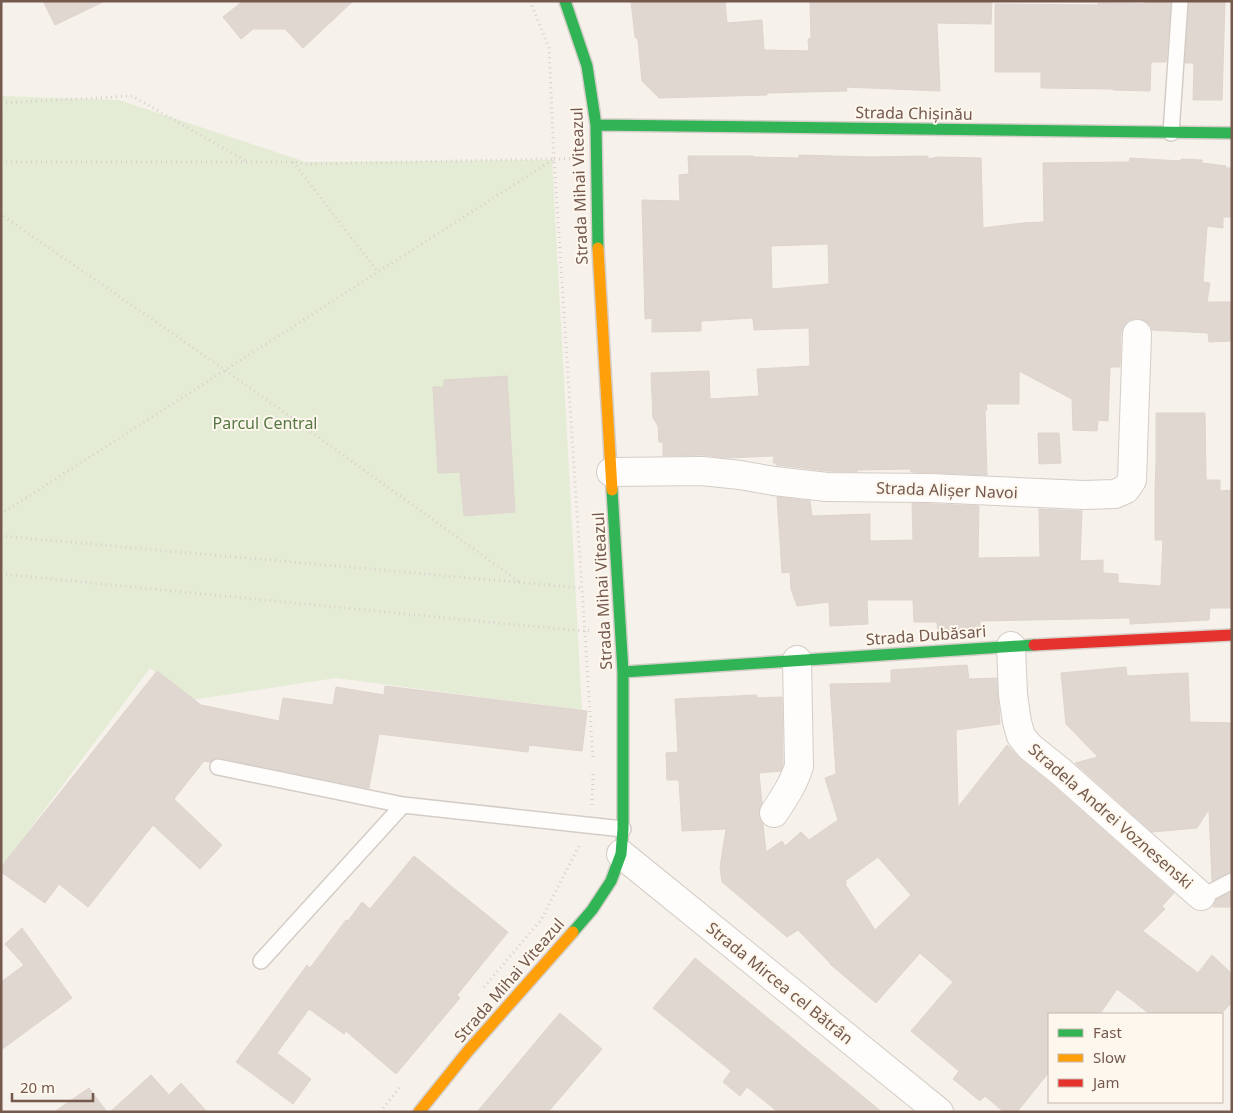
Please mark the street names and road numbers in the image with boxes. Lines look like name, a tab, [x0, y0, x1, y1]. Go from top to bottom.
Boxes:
street label: Strada Chișinău	[855, 101, 973, 125]
street label: Strada Mihai Viteazul	[565, 107, 593, 265]
street label: Strada Alișer Navoi	[876, 477, 1018, 503]
street label: Strada Mihai Viteazul	[587, 512, 617, 670]
street label: Strada Dubăsari	[865, 620, 987, 650]
street label: Stradela Andrei Voznesenski	[1024, 738, 1198, 894]
street label: Strada Mihai Viteazul	[449, 913, 569, 1047]
street label: Strada Mircea cel Bătrân	[702, 917, 858, 1049]

